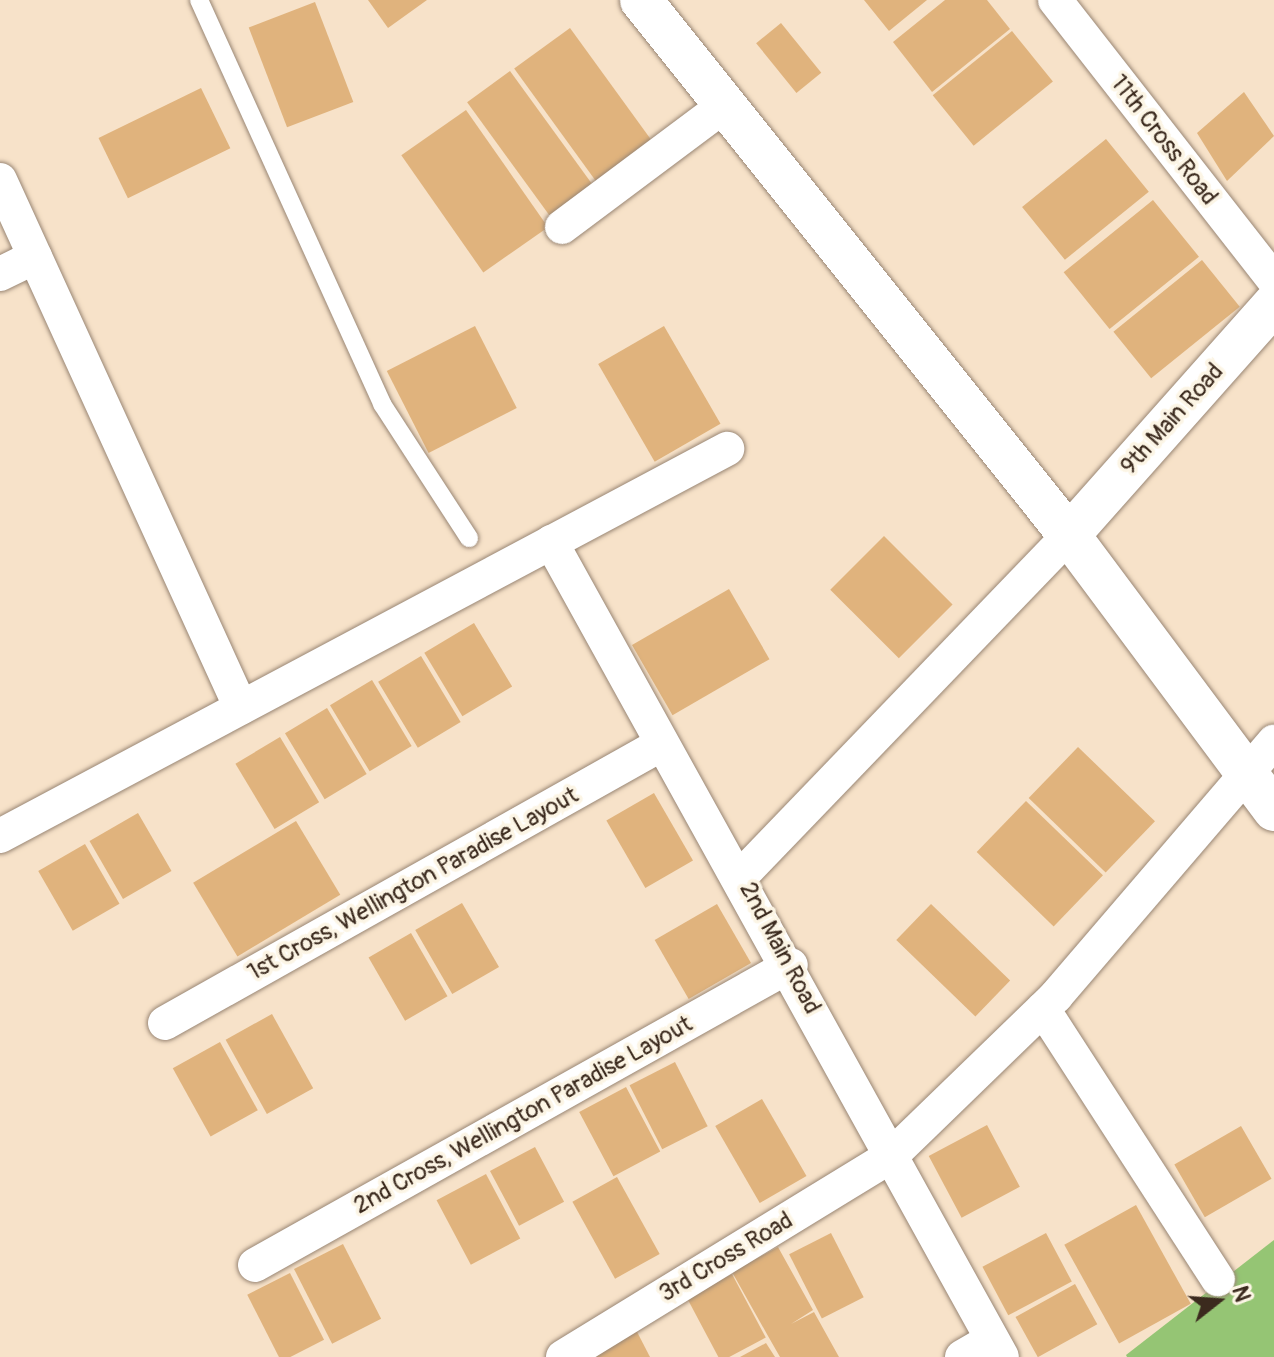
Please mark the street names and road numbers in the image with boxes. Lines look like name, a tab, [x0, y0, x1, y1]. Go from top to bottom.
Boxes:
street label: 11th Cross Road	[1104, 69, 1224, 211]
street label: 9th Main Road	[1115, 358, 1229, 480]
street label: 1st Cross, Wellington Paradise Layout	[243, 781, 583, 987]
street label: 2nd Main Road	[733, 877, 827, 1019]
street label: 2nd Cross, Wellington Paradise Layout	[349, 1010, 697, 1220]
street label: 3rd Cross Road	[654, 1206, 798, 1308]

